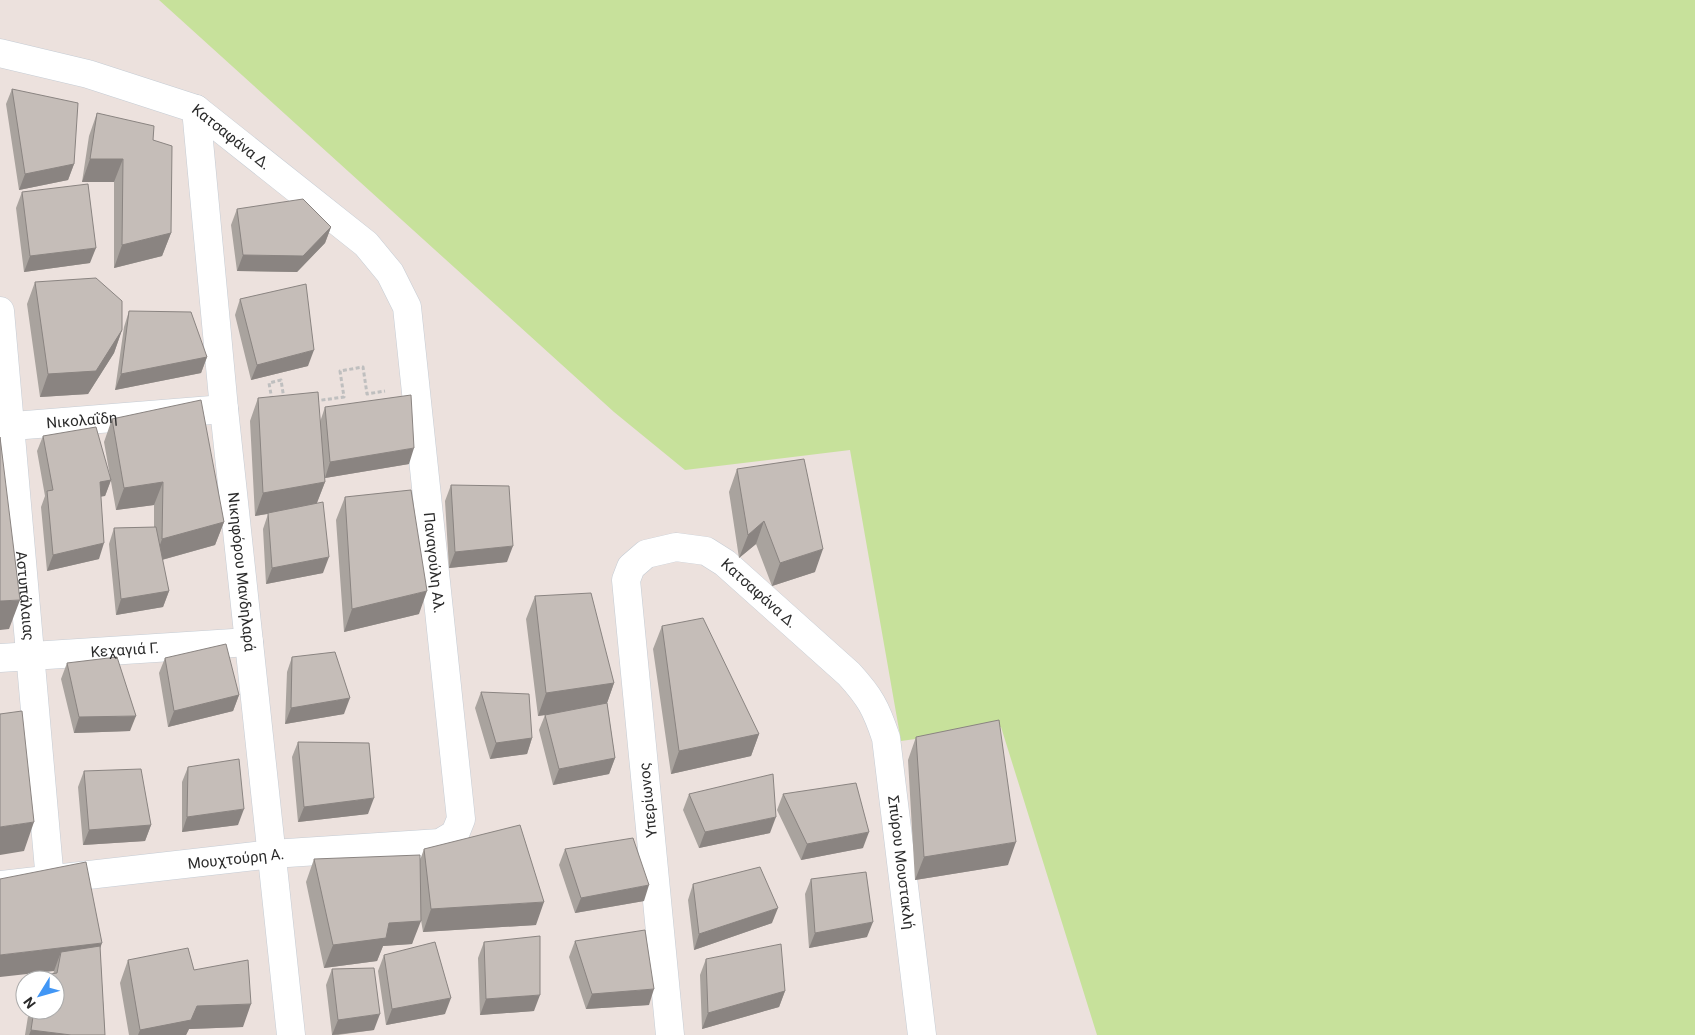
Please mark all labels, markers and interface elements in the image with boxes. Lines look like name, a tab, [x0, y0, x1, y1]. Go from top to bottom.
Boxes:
street label: Κατσαφάνα Δ.	[188, 100, 274, 174]
street label: Νικολαΐδη	[46, 409, 118, 432]
street label: Νικηφόρου Μανδηλαρά	[224, 491, 259, 653]
street label: Παναγούλη Αλ.	[420, 511, 448, 614]
street label: Αστυπάλαιας	[12, 550, 38, 642]
street label: Κατσαφάνα Δ.	[717, 555, 800, 632]
street label: Κεχαγιά Γ.	[90, 639, 159, 661]
street label: Υπερίωνος	[635, 762, 661, 838]
street label: Σπύρου Μουστακλή	[884, 795, 918, 930]
street label: Μουχτούρη Α.	[187, 845, 285, 873]
north arrow	[15, 970, 65, 1020]
text: N	[20, 994, 39, 1012]

